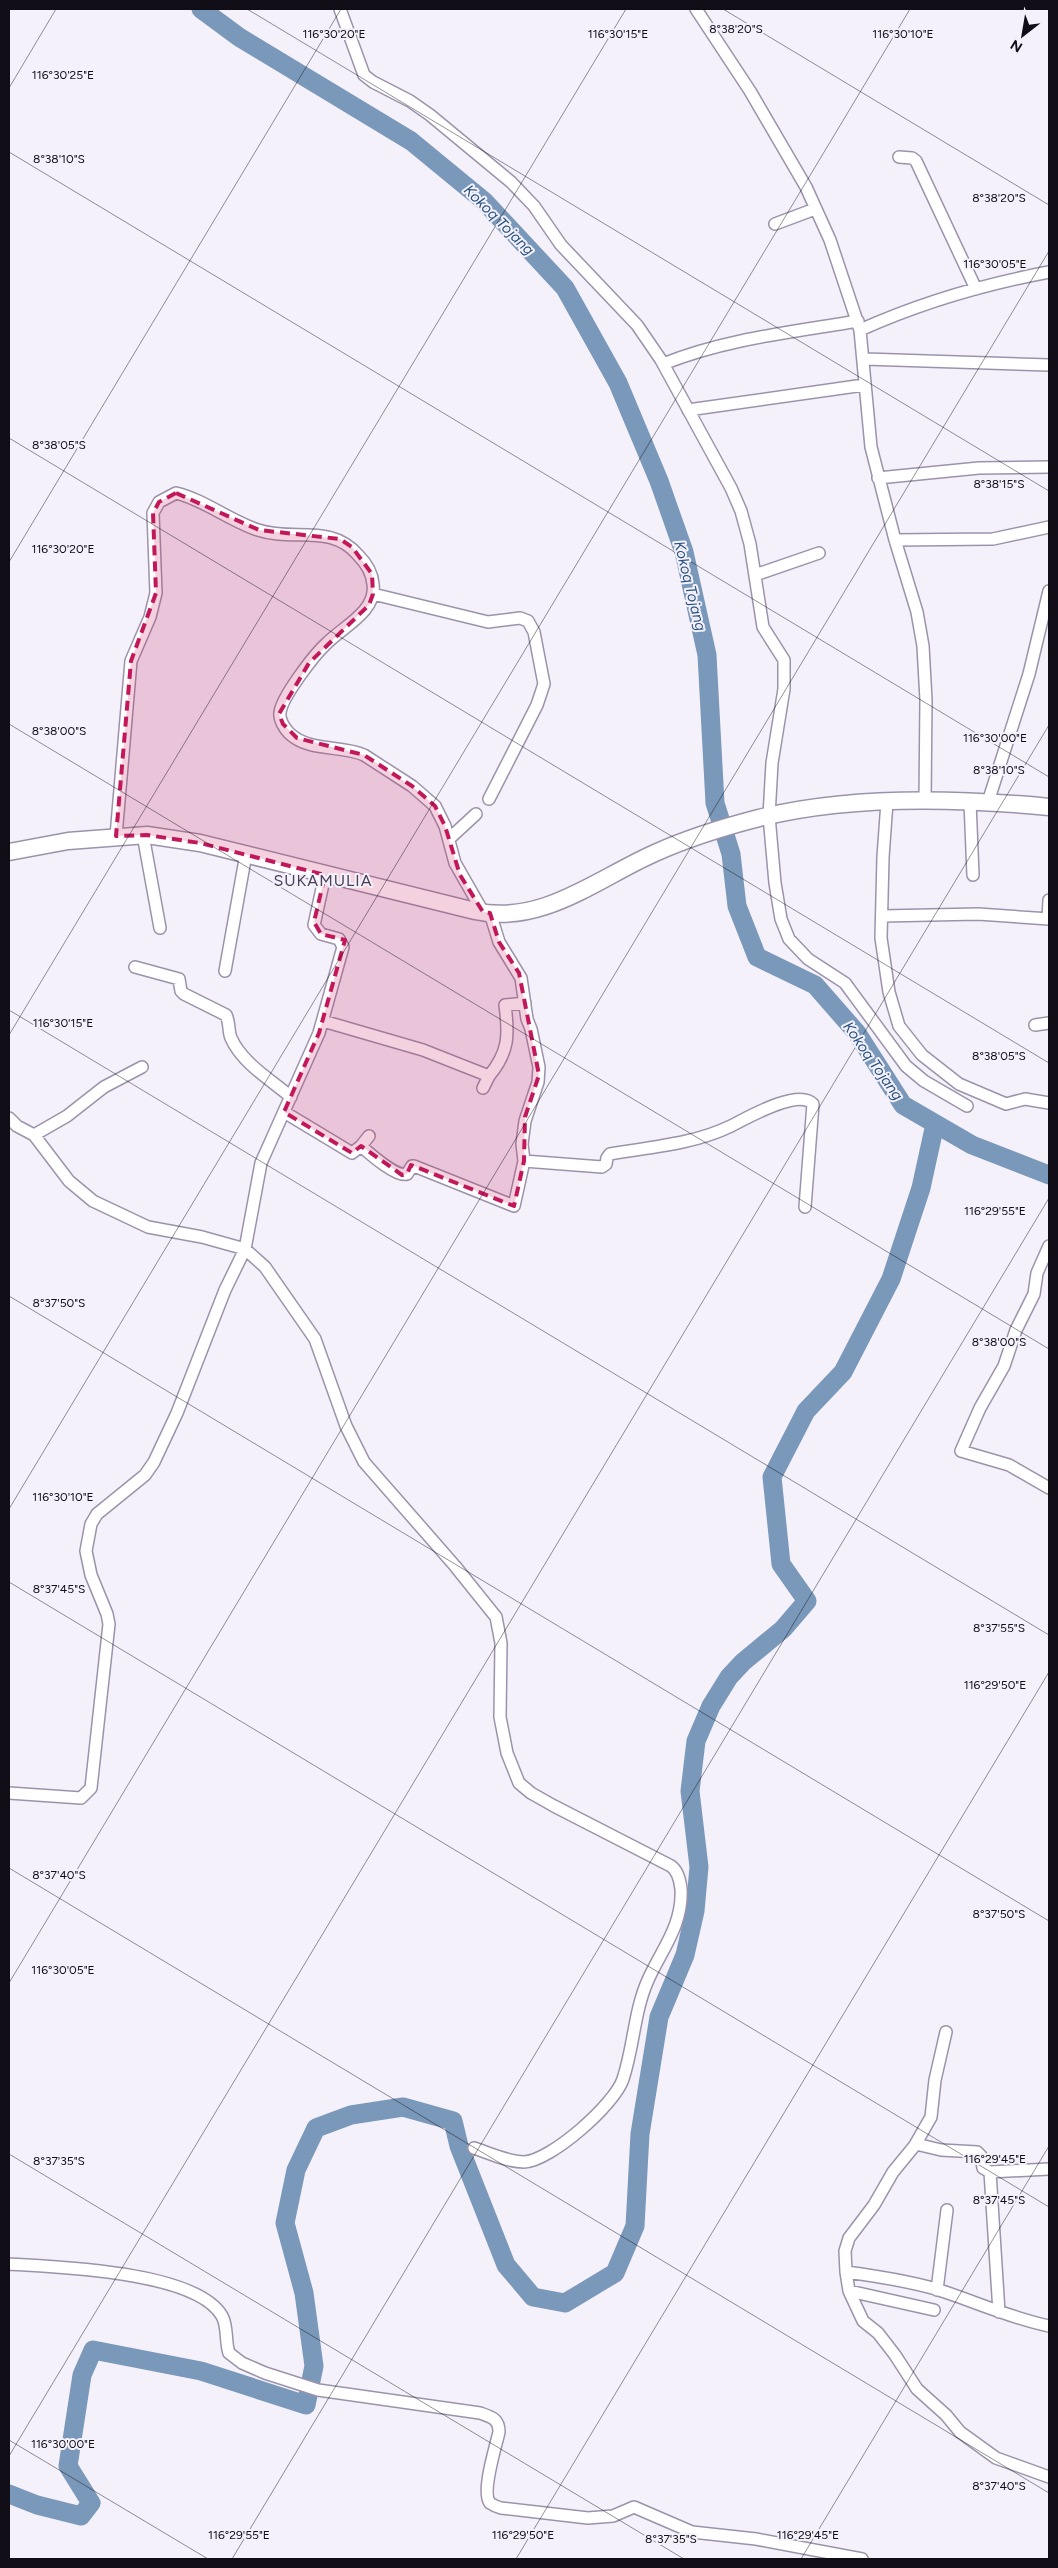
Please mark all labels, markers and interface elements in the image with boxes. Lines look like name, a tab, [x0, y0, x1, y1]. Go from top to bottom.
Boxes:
north arrow	[998, 10, 1048, 60]
text: 8°38'20"S	[709, 22, 763, 36]
text: 116°30'20"E	[302, 27, 366, 41]
text: 116°30'15"E	[588, 27, 648, 41]
text: 116°30'10"E	[872, 27, 934, 41]
text: N	[1008, 36, 1026, 56]
text: 116°30'25"E	[32, 68, 94, 82]
text: 8°38'10"S	[33, 152, 85, 166]
water label: Kokoq Tojang	[460, 181, 538, 259]
text: 8°38'20"S	[972, 191, 1026, 205]
text: 116°30'05"E	[963, 257, 1027, 271]
text: 8°38'05"S	[32, 438, 86, 452]
text: 8°38'15"S	[973, 477, 1025, 491]
water label: Kokoq Tojang	[670, 539, 710, 633]
text: 116°30'20"E	[31, 542, 95, 556]
text: 8°38'00"S	[32, 724, 86, 738]
text: 116°30'00"E	[963, 731, 1027, 745]
text: 8°38'10"S	[973, 763, 1025, 777]
district label: SUKAMULIA	[273, 871, 373, 890]
text: 116°30'15"E	[33, 1016, 93, 1030]
water label: Kokoq Tojang	[839, 1018, 907, 1104]
text: 8°38'05"S	[972, 1049, 1026, 1063]
text: 116°29'55"E	[964, 1204, 1026, 1218]
text: 8°37'50"S	[33, 1296, 85, 1310]
text: 8°38'00"S	[972, 1335, 1026, 1349]
text: 116°30'10"E	[32, 1490, 94, 1504]
text: 8°37'45"S	[33, 1582, 85, 1596]
text: 8°37'55"S	[973, 1621, 1025, 1635]
text: 116°29'50"E	[964, 1678, 1026, 1692]
text: 8°37'40"S	[32, 1868, 86, 1882]
text: 8°37'50"S	[973, 1907, 1025, 1921]
text: 116°30'05"E	[31, 1963, 95, 1977]
text: 116°29'45"E	[964, 2152, 1026, 2166]
text: 8°37'35"S	[33, 2154, 85, 2168]
text: 8°37'45"S	[973, 2193, 1025, 2207]
text: 116°30'00"E	[31, 2437, 95, 2451]
text: 8°37'40"S	[972, 2479, 1026, 2493]
text: 116°29'55"E	[208, 2528, 270, 2542]
text: 116°29'50"E	[492, 2528, 554, 2542]
text: 116°29'45"E	[777, 2528, 839, 2542]
text: 8°37'35"S	[645, 2532, 697, 2546]

